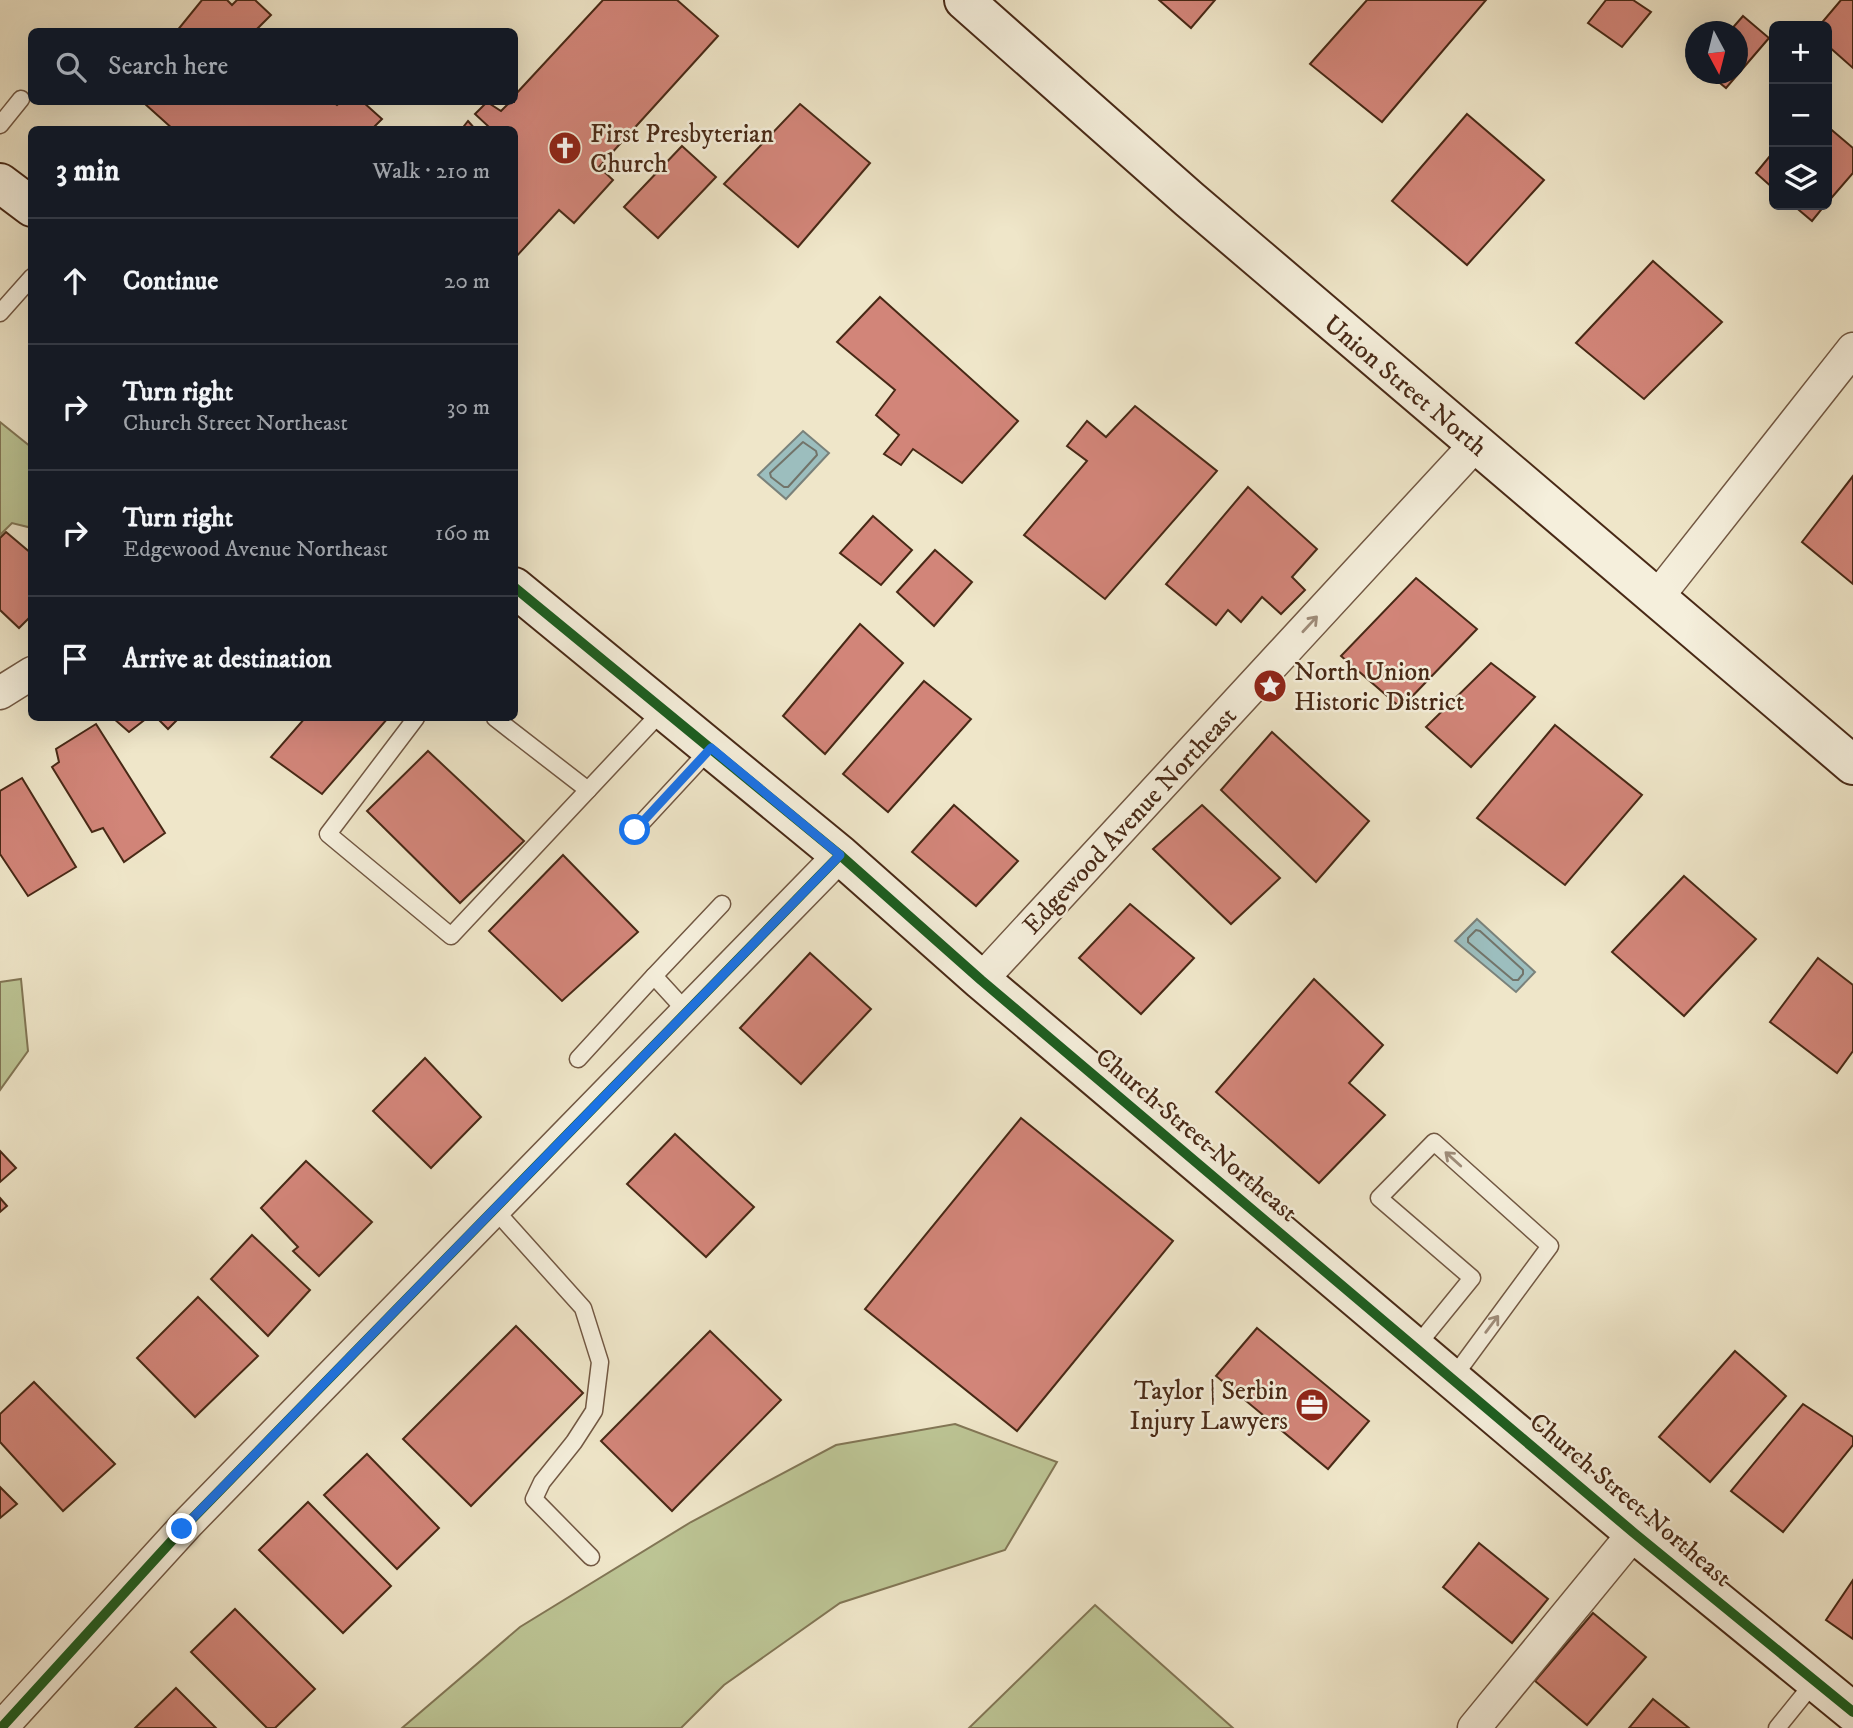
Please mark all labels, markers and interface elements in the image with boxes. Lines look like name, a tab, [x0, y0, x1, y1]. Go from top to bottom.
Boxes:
north arrow	[1685, 21, 1748, 84]
map controls	[1769, 21, 1832, 210]
button: +	[1769, 21, 1832, 84]
search box	[28, 28, 518, 105]
icon: search	[52, 48, 90, 86]
text: Search here	[108, 50, 228, 83]
button: −	[1769, 84, 1832, 147]
place label: First Presbyterian Church	[590, 118, 774, 181]
church icon: First Presbyterian Church	[546, 129, 584, 167]
button: layers	[1769, 147, 1832, 210]
text: 3 min	[56, 153, 120, 190]
text: Walk · 210 m	[373, 157, 490, 186]
icon: ahead	[56, 262, 94, 300]
text: Continue	[123, 265, 218, 298]
text: 20 m	[444, 267, 490, 296]
street label: Union Street North	[1316, 308, 1494, 464]
text: Turn right	[123, 376, 233, 409]
icon: right	[56, 388, 94, 426]
text: 30 m	[447, 393, 490, 422]
text: Church Street Northeast	[123, 409, 348, 438]
text: Turn right	[123, 502, 233, 535]
icon: right	[56, 514, 94, 552]
text: 160 m	[435, 519, 490, 548]
text: Edgewood Avenue Northeast	[123, 535, 388, 564]
one-way arrow	[1301, 616, 1318, 633]
icon: arrive	[56, 640, 94, 678]
text: Arrive at destination	[123, 643, 332, 676]
place label: North Union Historic District	[1294, 656, 1464, 719]
place icon: North Union Historic District	[1251, 667, 1289, 705]
street label: Edgewood Avenue Northeast	[1016, 700, 1244, 942]
route start	[619, 814, 650, 845]
street label: Church Street Northeast	[1088, 1041, 1304, 1229]
one-way arrow	[1444, 1151, 1462, 1167]
one-way arrow	[1485, 1315, 1500, 1334]
place label: Taylor | Serbin Injury Lawyers	[1130, 1375, 1288, 1438]
office icon: Taylor | Serbin Injury Lawyers	[1293, 1386, 1331, 1424]
street label: Church Street Northeast	[1522, 1406, 1738, 1594]
route end	[166, 1513, 197, 1544]

